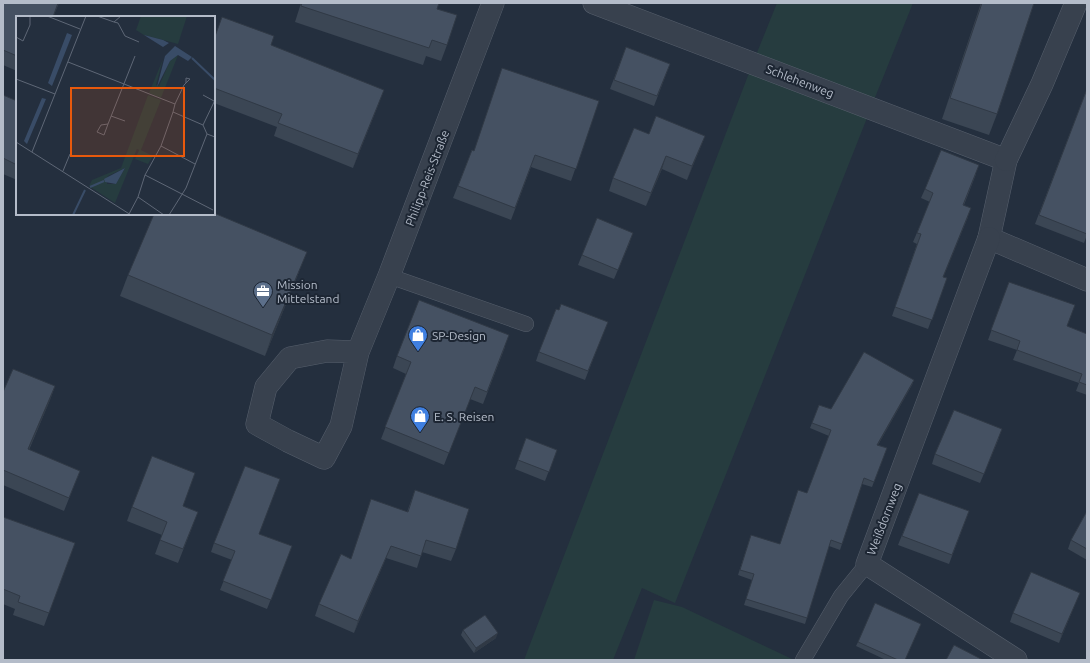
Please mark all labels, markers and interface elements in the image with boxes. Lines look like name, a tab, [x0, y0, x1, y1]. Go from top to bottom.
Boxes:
inset map	[16, 16, 215, 215]
street label: Schlehenweg	[764, 62, 836, 100]
street label: Philipp-Reis-Straße	[403, 128, 451, 228]
place label: Mission Mittelstand	[277, 278, 339, 305]
office icon: Mission Mittelstand	[252, 280, 274, 308]
shop icon: SP-Design	[407, 324, 429, 352]
place label: SP-Design	[432, 329, 486, 342]
shop icon: E. S. Reisen	[409, 405, 431, 433]
place label: E. S. Reisen	[434, 410, 494, 423]
street label: Weißdornweg	[864, 481, 904, 557]

